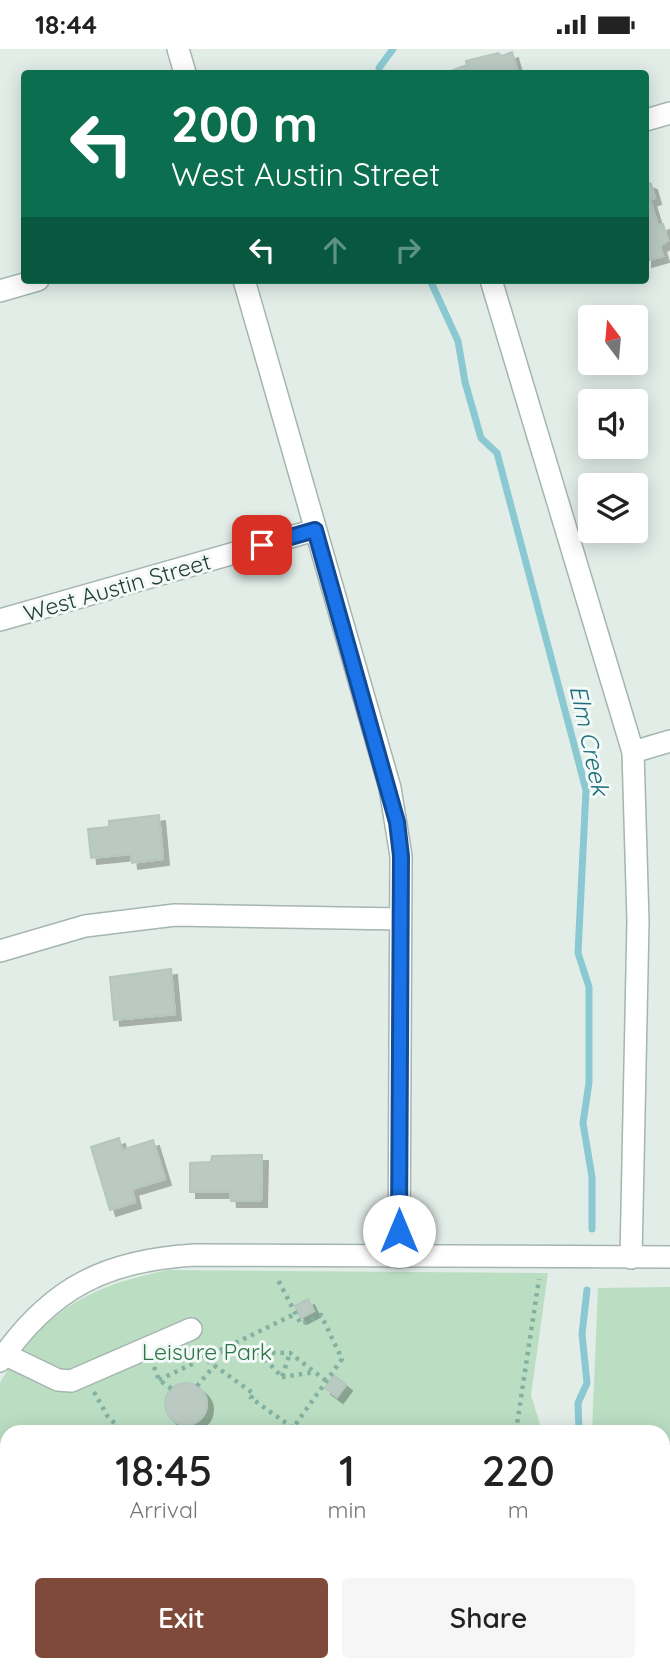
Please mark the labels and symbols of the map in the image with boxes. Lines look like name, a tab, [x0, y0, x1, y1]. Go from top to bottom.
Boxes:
north arrow	[578, 305, 648, 375]
pin	[232, 515, 292, 575]
street label: West Austin Street	[20, 546, 214, 628]
water label: Elm Creek	[564, 682, 617, 800]
position arrow	[362, 1194, 436, 1268]
park label: Leisure Park	[142, 1337, 272, 1366]

